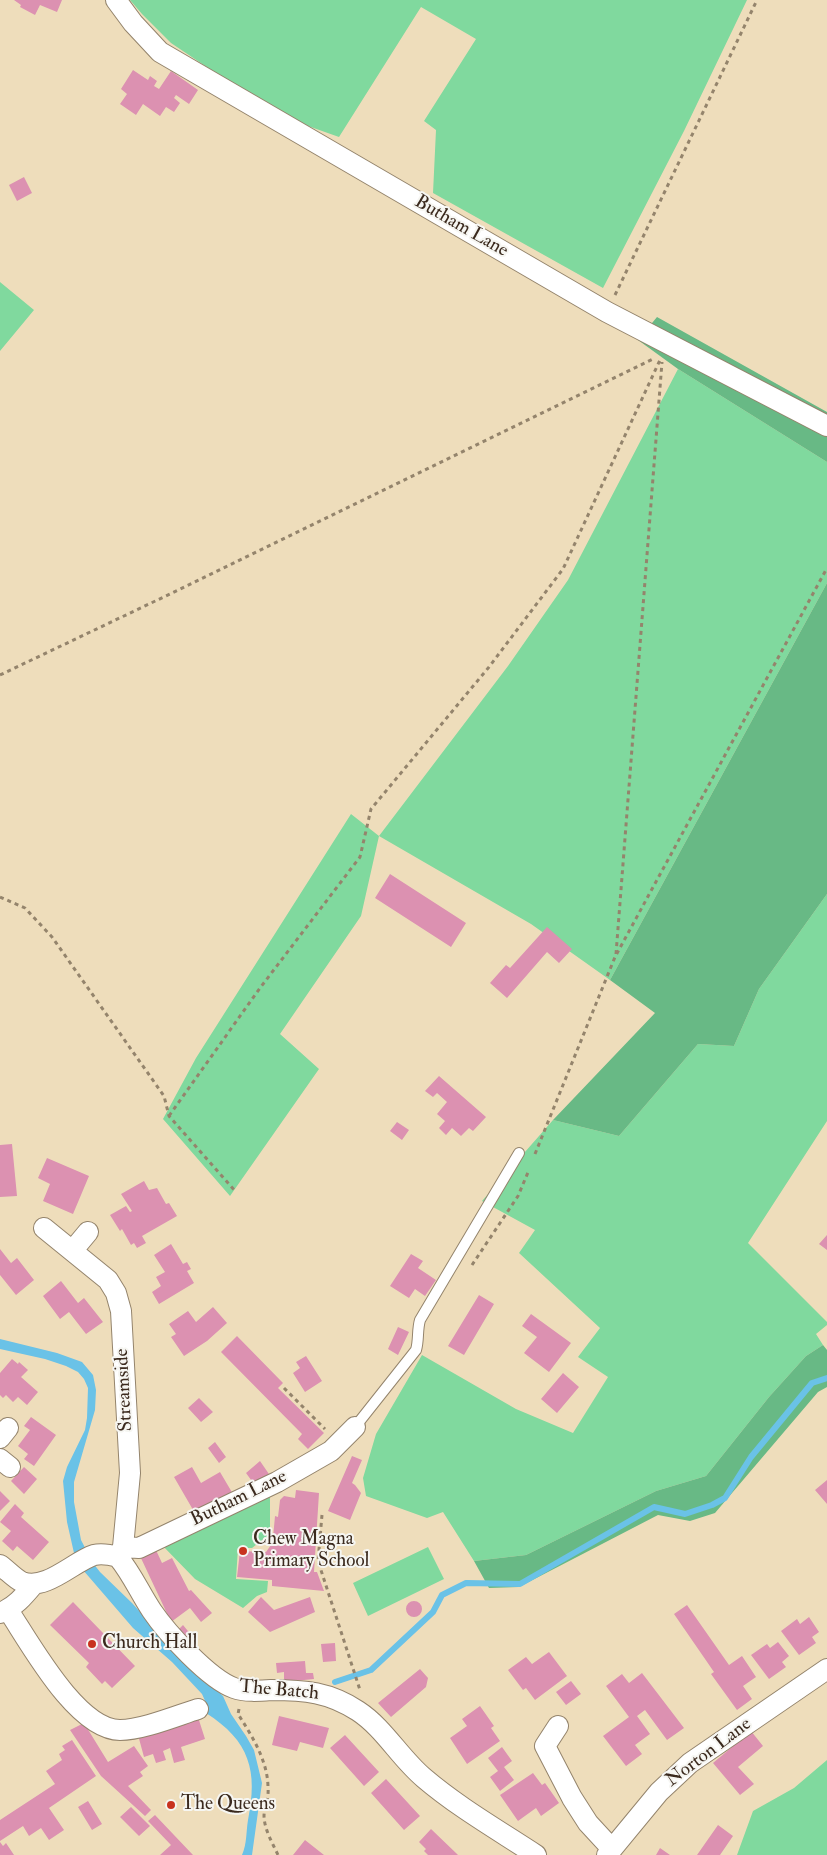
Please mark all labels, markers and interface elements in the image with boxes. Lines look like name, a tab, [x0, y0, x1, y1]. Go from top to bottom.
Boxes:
street label: Butham Lane	[410, 191, 512, 263]
street label: Streamside	[111, 1348, 139, 1432]
street label: Butham Lane	[187, 1466, 291, 1532]
place label: Chew Magna Primary School	[253, 1529, 369, 1573]
marker: Chew Magna Primary School	[237, 1545, 249, 1557]
place label: Church Hall	[102, 1633, 197, 1655]
marker: Church Hall	[86, 1638, 98, 1650]
street label: The Batch	[238, 1676, 320, 1706]
street label: Norton Lane	[662, 1713, 756, 1793]
place label: The Queens	[181, 1794, 275, 1816]
marker: The Queens	[165, 1799, 177, 1811]

